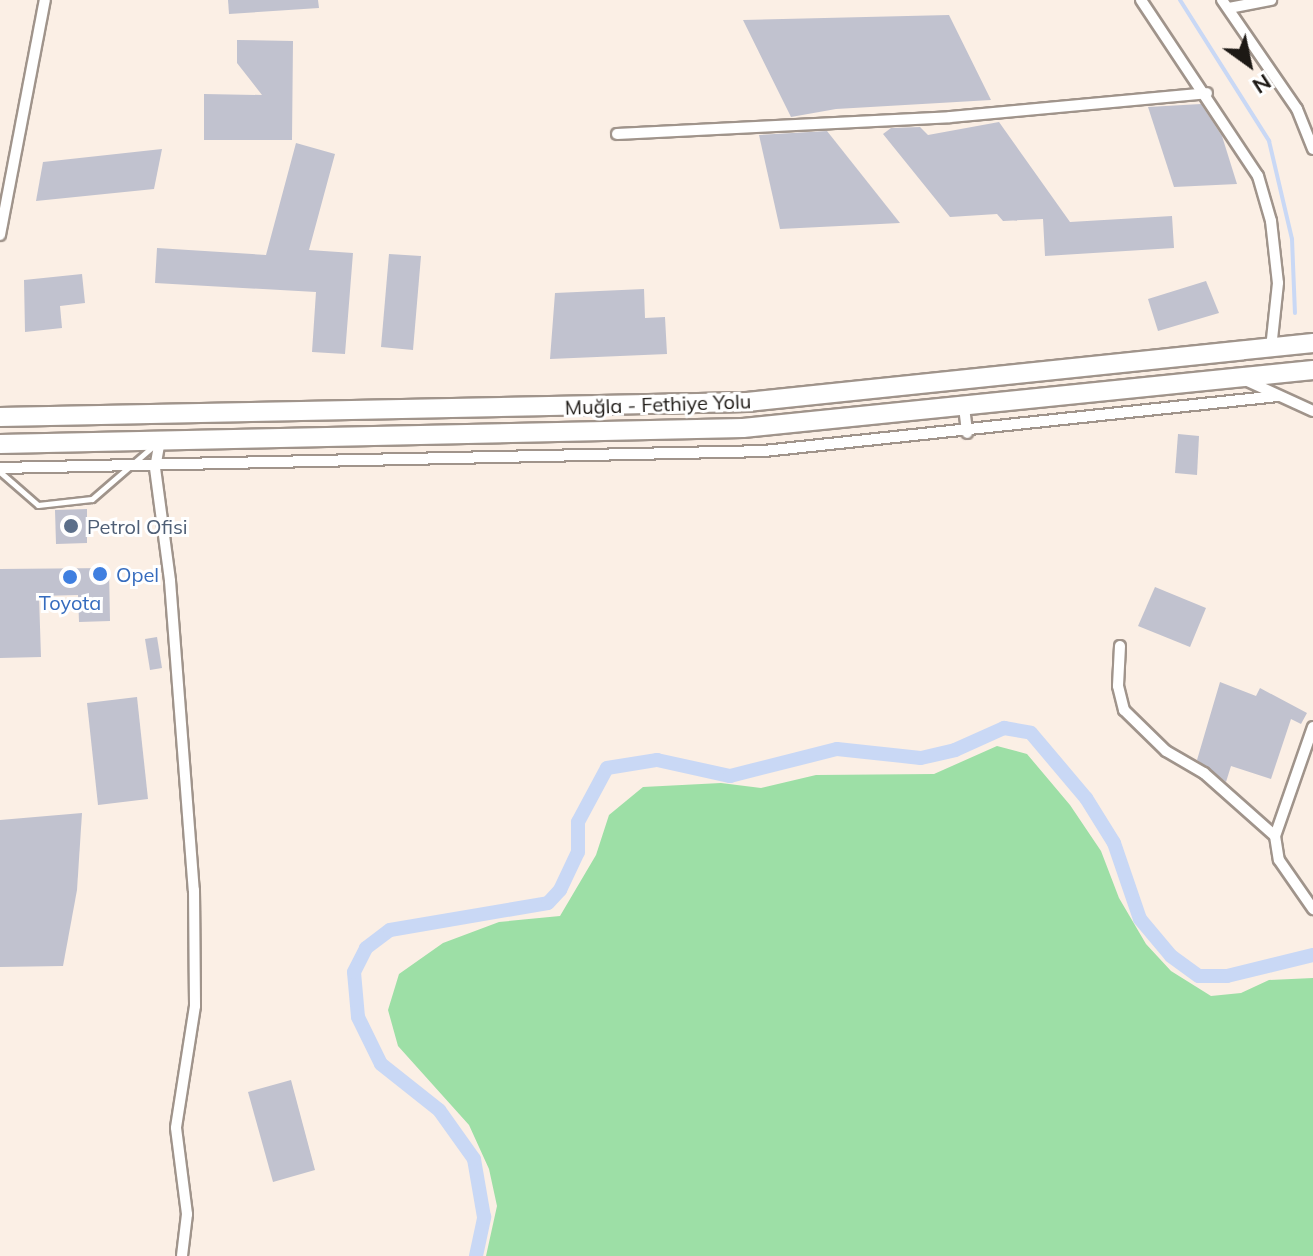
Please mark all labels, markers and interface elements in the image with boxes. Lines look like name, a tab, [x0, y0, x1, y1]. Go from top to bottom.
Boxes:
north arrow	[1209, 24, 1289, 104]
text: N	[1247, 68, 1277, 100]
street label: Muğla - Fethiye Yolu	[564, 389, 752, 419]
place label: Petrol Ofisi	[87, 514, 188, 538]
marker: Petrol Ofisi	[62, 517, 80, 535]
place label: Opel	[116, 562, 159, 586]
marker: Opel	[91, 565, 109, 583]
marker: Toyota	[61, 568, 79, 586]
place label: Toyota	[39, 590, 101, 614]

